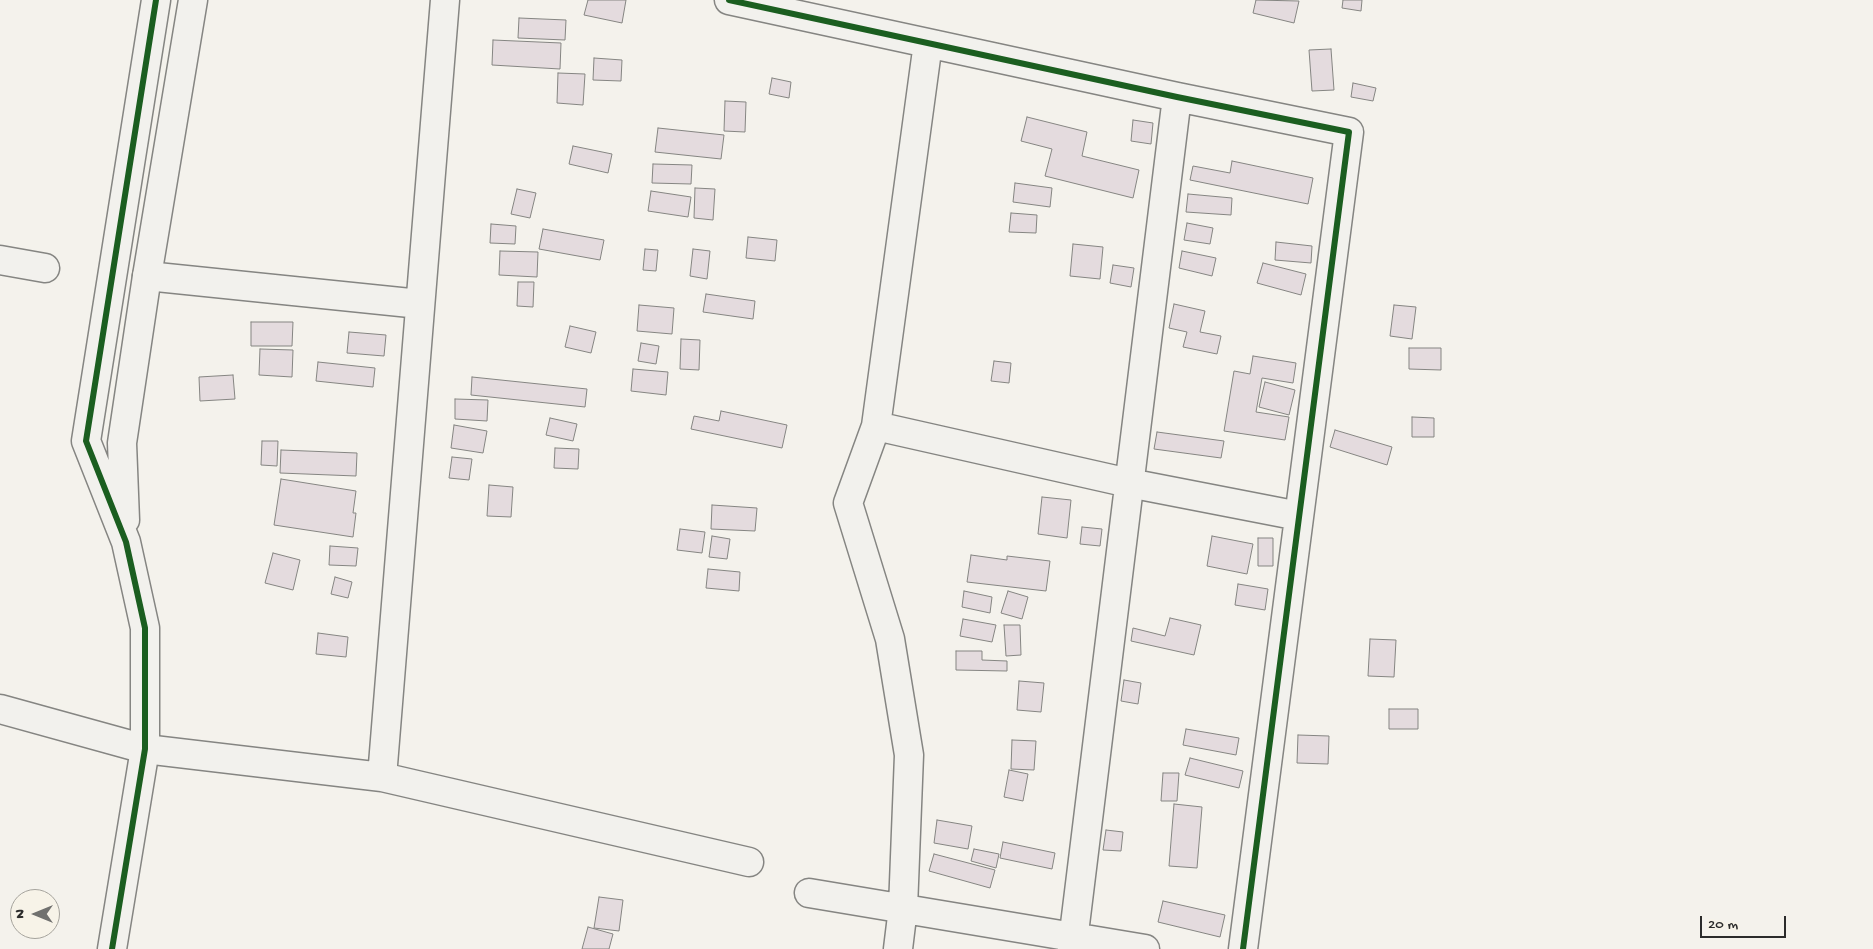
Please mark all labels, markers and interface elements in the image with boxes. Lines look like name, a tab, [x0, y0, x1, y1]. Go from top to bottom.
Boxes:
north arrow	[10, 889, 60, 939]
scale bar	[1703, 906, 1789, 938]
text: N	[12, 909, 29, 919]
text: 20 m	[1708, 916, 1738, 934]

